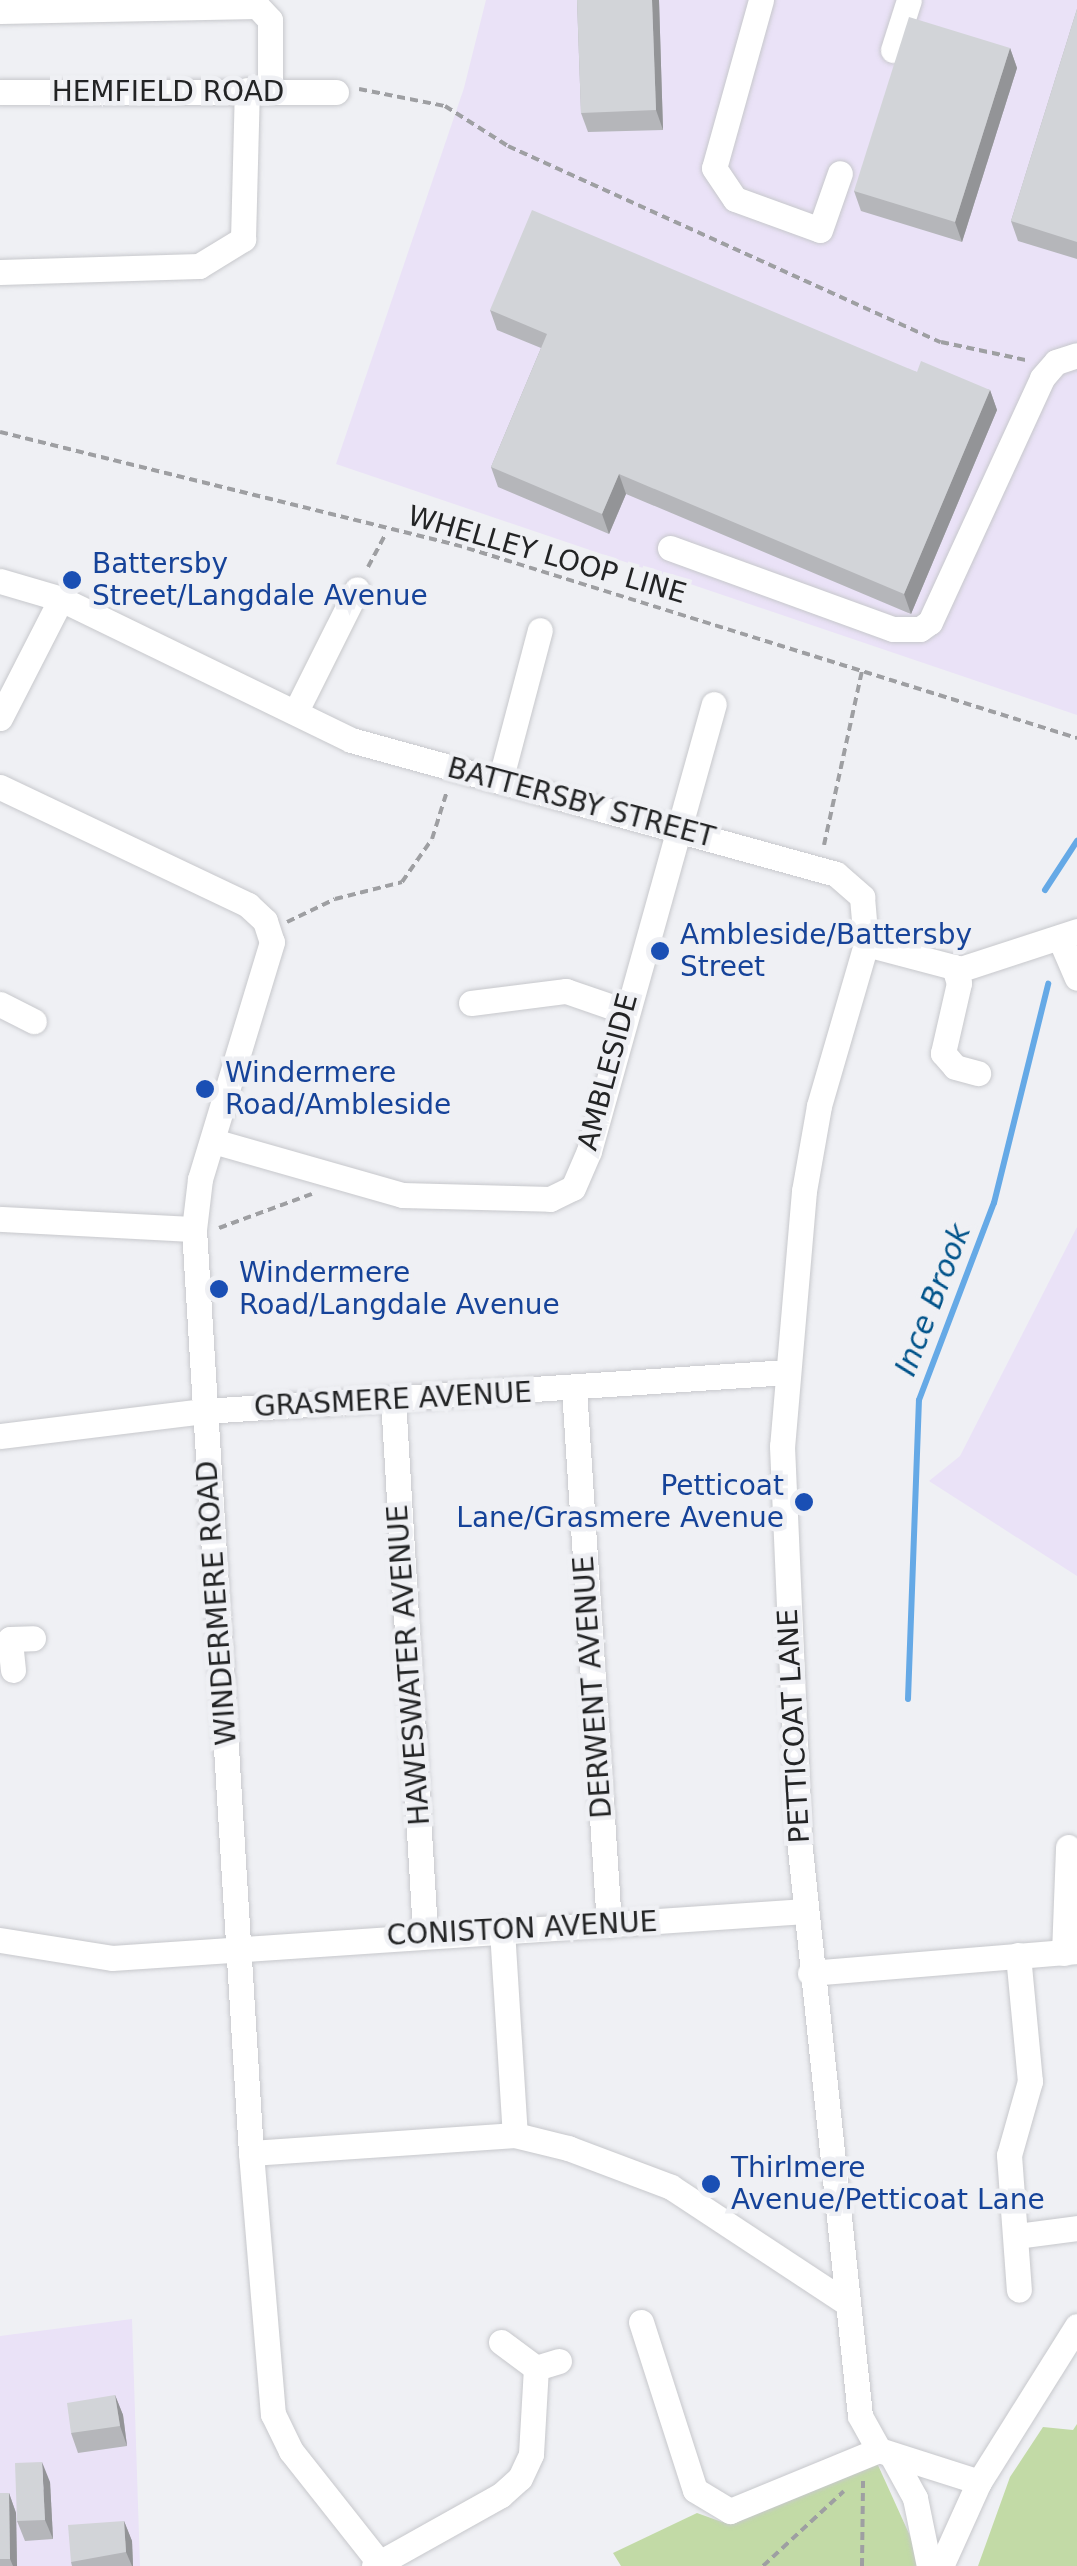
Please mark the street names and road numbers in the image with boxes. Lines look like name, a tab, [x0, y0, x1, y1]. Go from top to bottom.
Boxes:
street label: HEMFIELD ROAD	[52, 75, 284, 109]
street label: WHELLEY LOOP LINE	[404, 499, 690, 611]
street label: BATTERSBY STREET	[444, 751, 718, 855]
street label: AMBLESIDE	[571, 990, 645, 1154]
street label: GRASMERE AVENUE	[253, 1376, 533, 1424]
street label: WINDERMERE ROAD	[190, 1460, 244, 1746]
street label: HAWESWATER AVENUE	[381, 1503, 437, 1827]
street label: DERWENT AVENUE	[567, 1555, 619, 1819]
street label: PETTICOAT LANE	[771, 1608, 817, 1844]
street label: CONISTON AVENUE	[386, 1905, 658, 1953]

